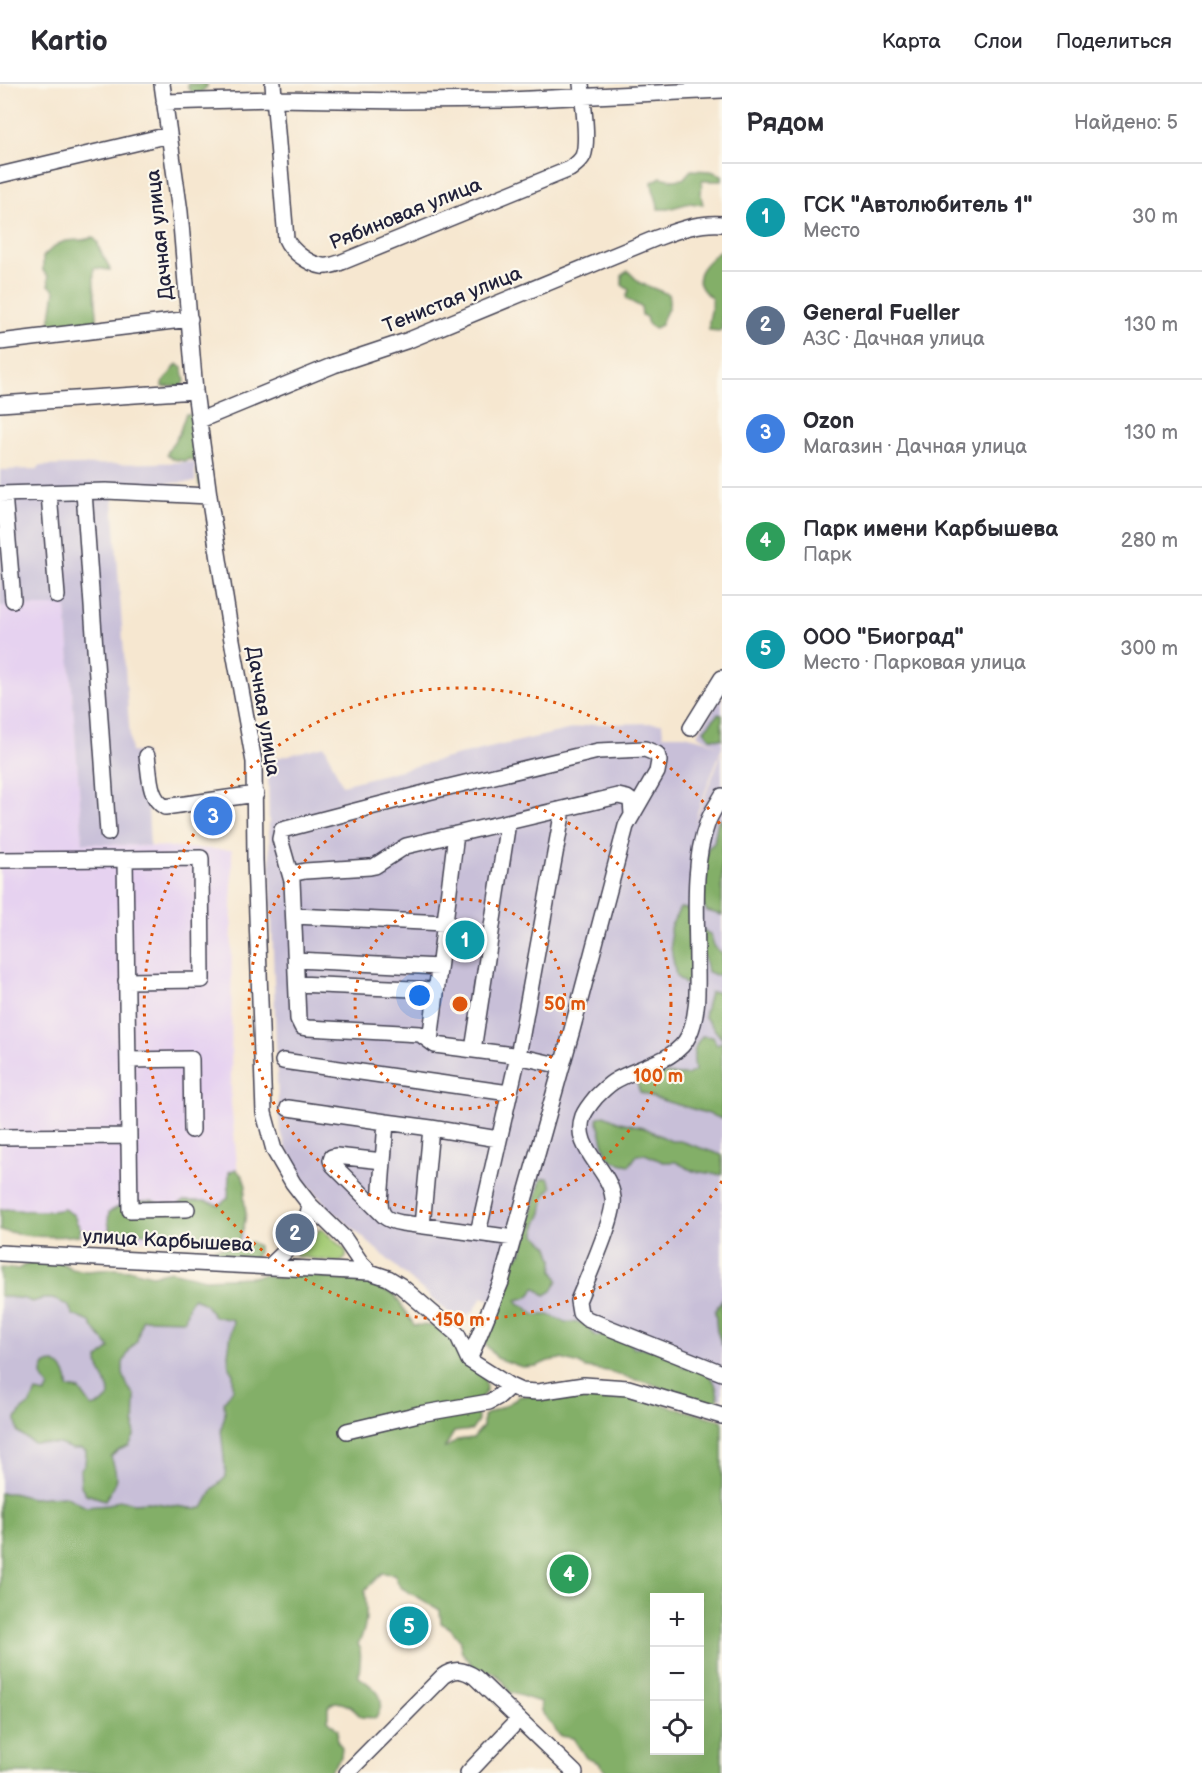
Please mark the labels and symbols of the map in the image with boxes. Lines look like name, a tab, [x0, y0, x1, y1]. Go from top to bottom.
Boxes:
street label: Дачная улица	[141, 168, 179, 301]
street label: Рябиновая улица	[326, 172, 485, 255]
street label: Тенистая улица	[379, 261, 525, 339]
street label: Дачная улица	[241, 644, 285, 778]
pin: 3	[194, 794, 232, 838]
pin: 1	[446, 918, 484, 962]
your location	[405, 981, 434, 1010]
centre of rings	[450, 994, 470, 1014]
text: 50 m	[544, 994, 586, 1015]
text: 100 m	[633, 1066, 683, 1087]
pin: 2	[276, 1210, 314, 1256]
street label: улица Карбышева	[82, 1225, 254, 1257]
text: 150 m	[435, 1310, 485, 1331]
pin: 4	[550, 1552, 588, 1596]
pin: 5	[390, 1604, 428, 1648]

